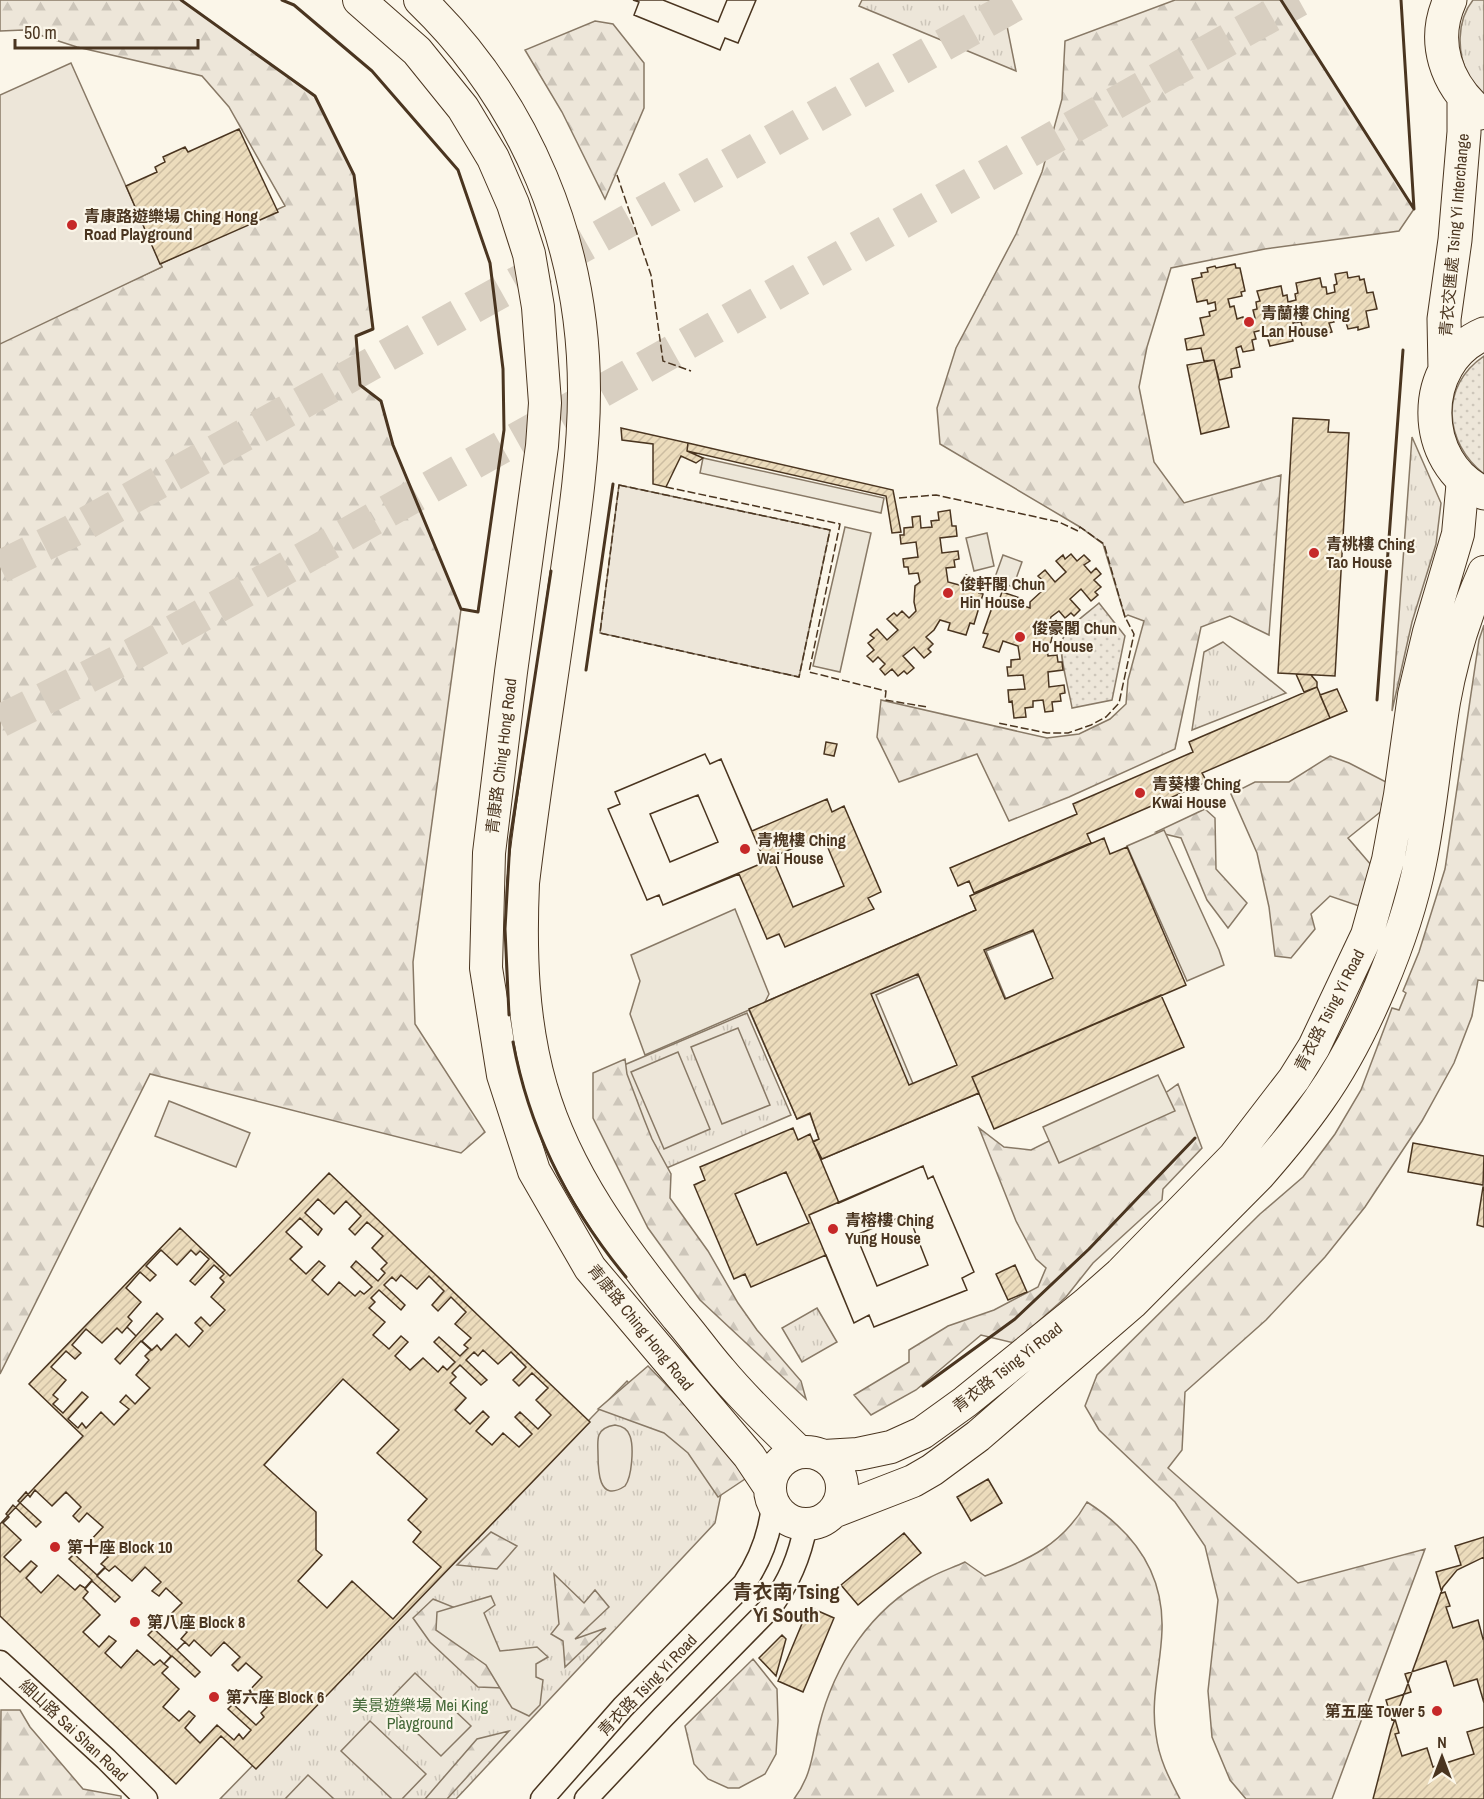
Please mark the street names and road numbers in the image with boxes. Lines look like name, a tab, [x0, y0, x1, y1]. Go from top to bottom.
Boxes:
street label: 青衣交匯處 Tsing Yi Interchange	[1434, 133, 1474, 337]
street label: 青康路 Ching Hong Road	[481, 677, 521, 835]
street label: 青衣路 Tsing Yi Road	[1289, 945, 1369, 1075]
street label: 青康路 Ching Hong Road	[583, 1259, 699, 1395]
street label: 青衣路 Tsing Yi Road	[948, 1317, 1066, 1417]
street label: 青衣路 Tsing Yi Road	[593, 1629, 701, 1741]
street label: 細山路 Sai Shan Road	[15, 1674, 133, 1786]

